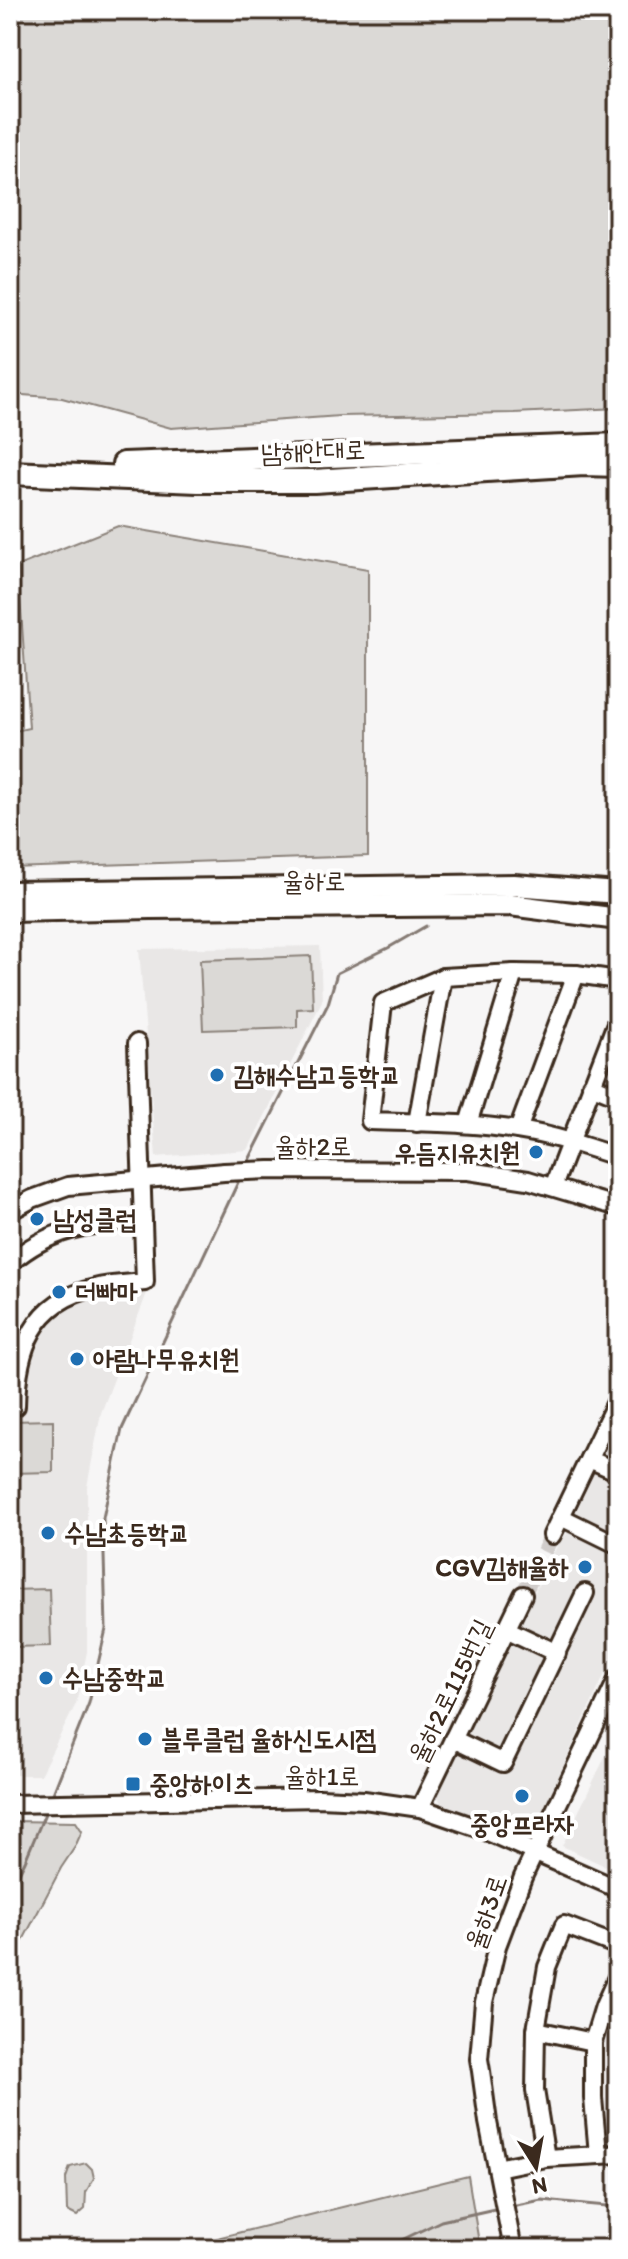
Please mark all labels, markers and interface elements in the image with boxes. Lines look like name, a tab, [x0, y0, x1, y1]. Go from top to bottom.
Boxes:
street label: 남해안대로	[260, 433, 366, 469]
street label: 율하로	[283, 865, 345, 897]
place label: 김해수남고등학교	[233, 1059, 400, 1091]
marker: 김해수남고등학교	[208, 1066, 226, 1084]
street label: 율하2로	[275, 1130, 351, 1162]
place label: 우듬지유치원	[394, 1136, 520, 1168]
marker: 우듬지유치원	[527, 1143, 545, 1161]
place label: 남성클럽	[53, 1203, 137, 1235]
marker: 남성클럽	[28, 1210, 46, 1228]
place label: 더빠마	[75, 1276, 138, 1308]
marker: 더빠마	[50, 1283, 68, 1301]
place label: 아람나무유치원	[93, 1343, 239, 1375]
marker: 아람나무유치원	[68, 1350, 86, 1368]
place label: 수남초등학교	[64, 1517, 190, 1549]
marker: 수남초등학교	[39, 1524, 57, 1542]
place label: CGV김해율하	[435, 1551, 569, 1583]
marker: CGV김해율하	[576, 1558, 594, 1576]
street label: 율하2로115번길	[401, 1614, 499, 1768]
place label: 수남중학교	[62, 1662, 167, 1694]
marker: 수남중학교	[37, 1669, 55, 1687]
place label: 블루클럽 율하신도시점	[161, 1723, 376, 1755]
marker: 블루클럽 율하신도시점	[136, 1730, 154, 1748]
street label: 율하1로	[285, 1760, 359, 1792]
place label: 중앙하이츠	[149, 1768, 254, 1800]
marker: 중앙하이츠	[124, 1775, 142, 1793]
marker: 중앙프라자	[513, 1787, 531, 1805]
place label: 중앙프라자	[470, 1808, 574, 1840]
street label: 율하3로	[458, 1870, 514, 1954]
north arrow	[496, 2127, 576, 2207]
text: N	[530, 2171, 550, 2201]

